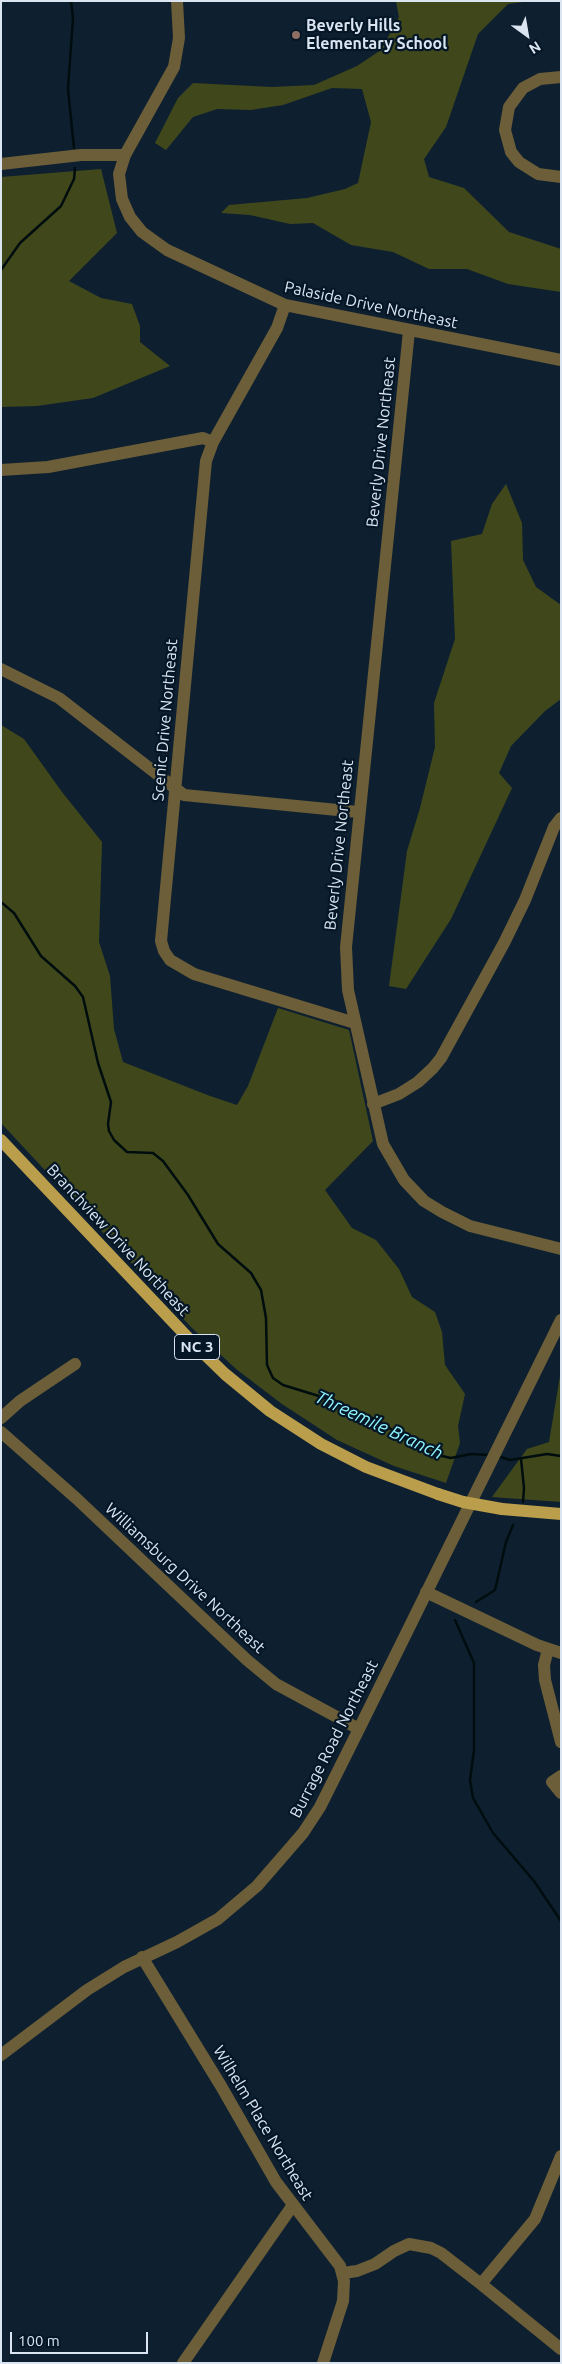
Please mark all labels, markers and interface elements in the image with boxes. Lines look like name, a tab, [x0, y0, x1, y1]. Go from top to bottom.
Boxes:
north arrow	[502, 10, 552, 60]
place label: Beverly Hills Elementary School	[306, 16, 447, 54]
marker: Beverly Hills Elementary School	[290, 29, 302, 41]
text: N	[526, 38, 544, 57]
street label: Palaside Drive Northeast	[283, 277, 459, 333]
street label: Beverly Drive Northeast	[363, 356, 399, 528]
street label: Scenic Drive Northeast	[148, 638, 182, 802]
street label: Beverly Drive Northeast	[321, 759, 357, 931]
street label: Branchview Drive Northeast	[43, 1160, 193, 1320]
road number: NC 3	[174, 1334, 220, 1360]
water label: Threemile Branch	[312, 1386, 446, 1464]
street label: Williamsburg Drive Northeast	[101, 1499, 269, 1657]
street label: Burrage Road Northeast	[286, 1657, 382, 1821]
street label: Wilhelm Place Northeast	[209, 2042, 317, 2204]
scale bar	[12, 2322, 150, 2354]
text: 100 m	[18, 2332, 60, 2349]

